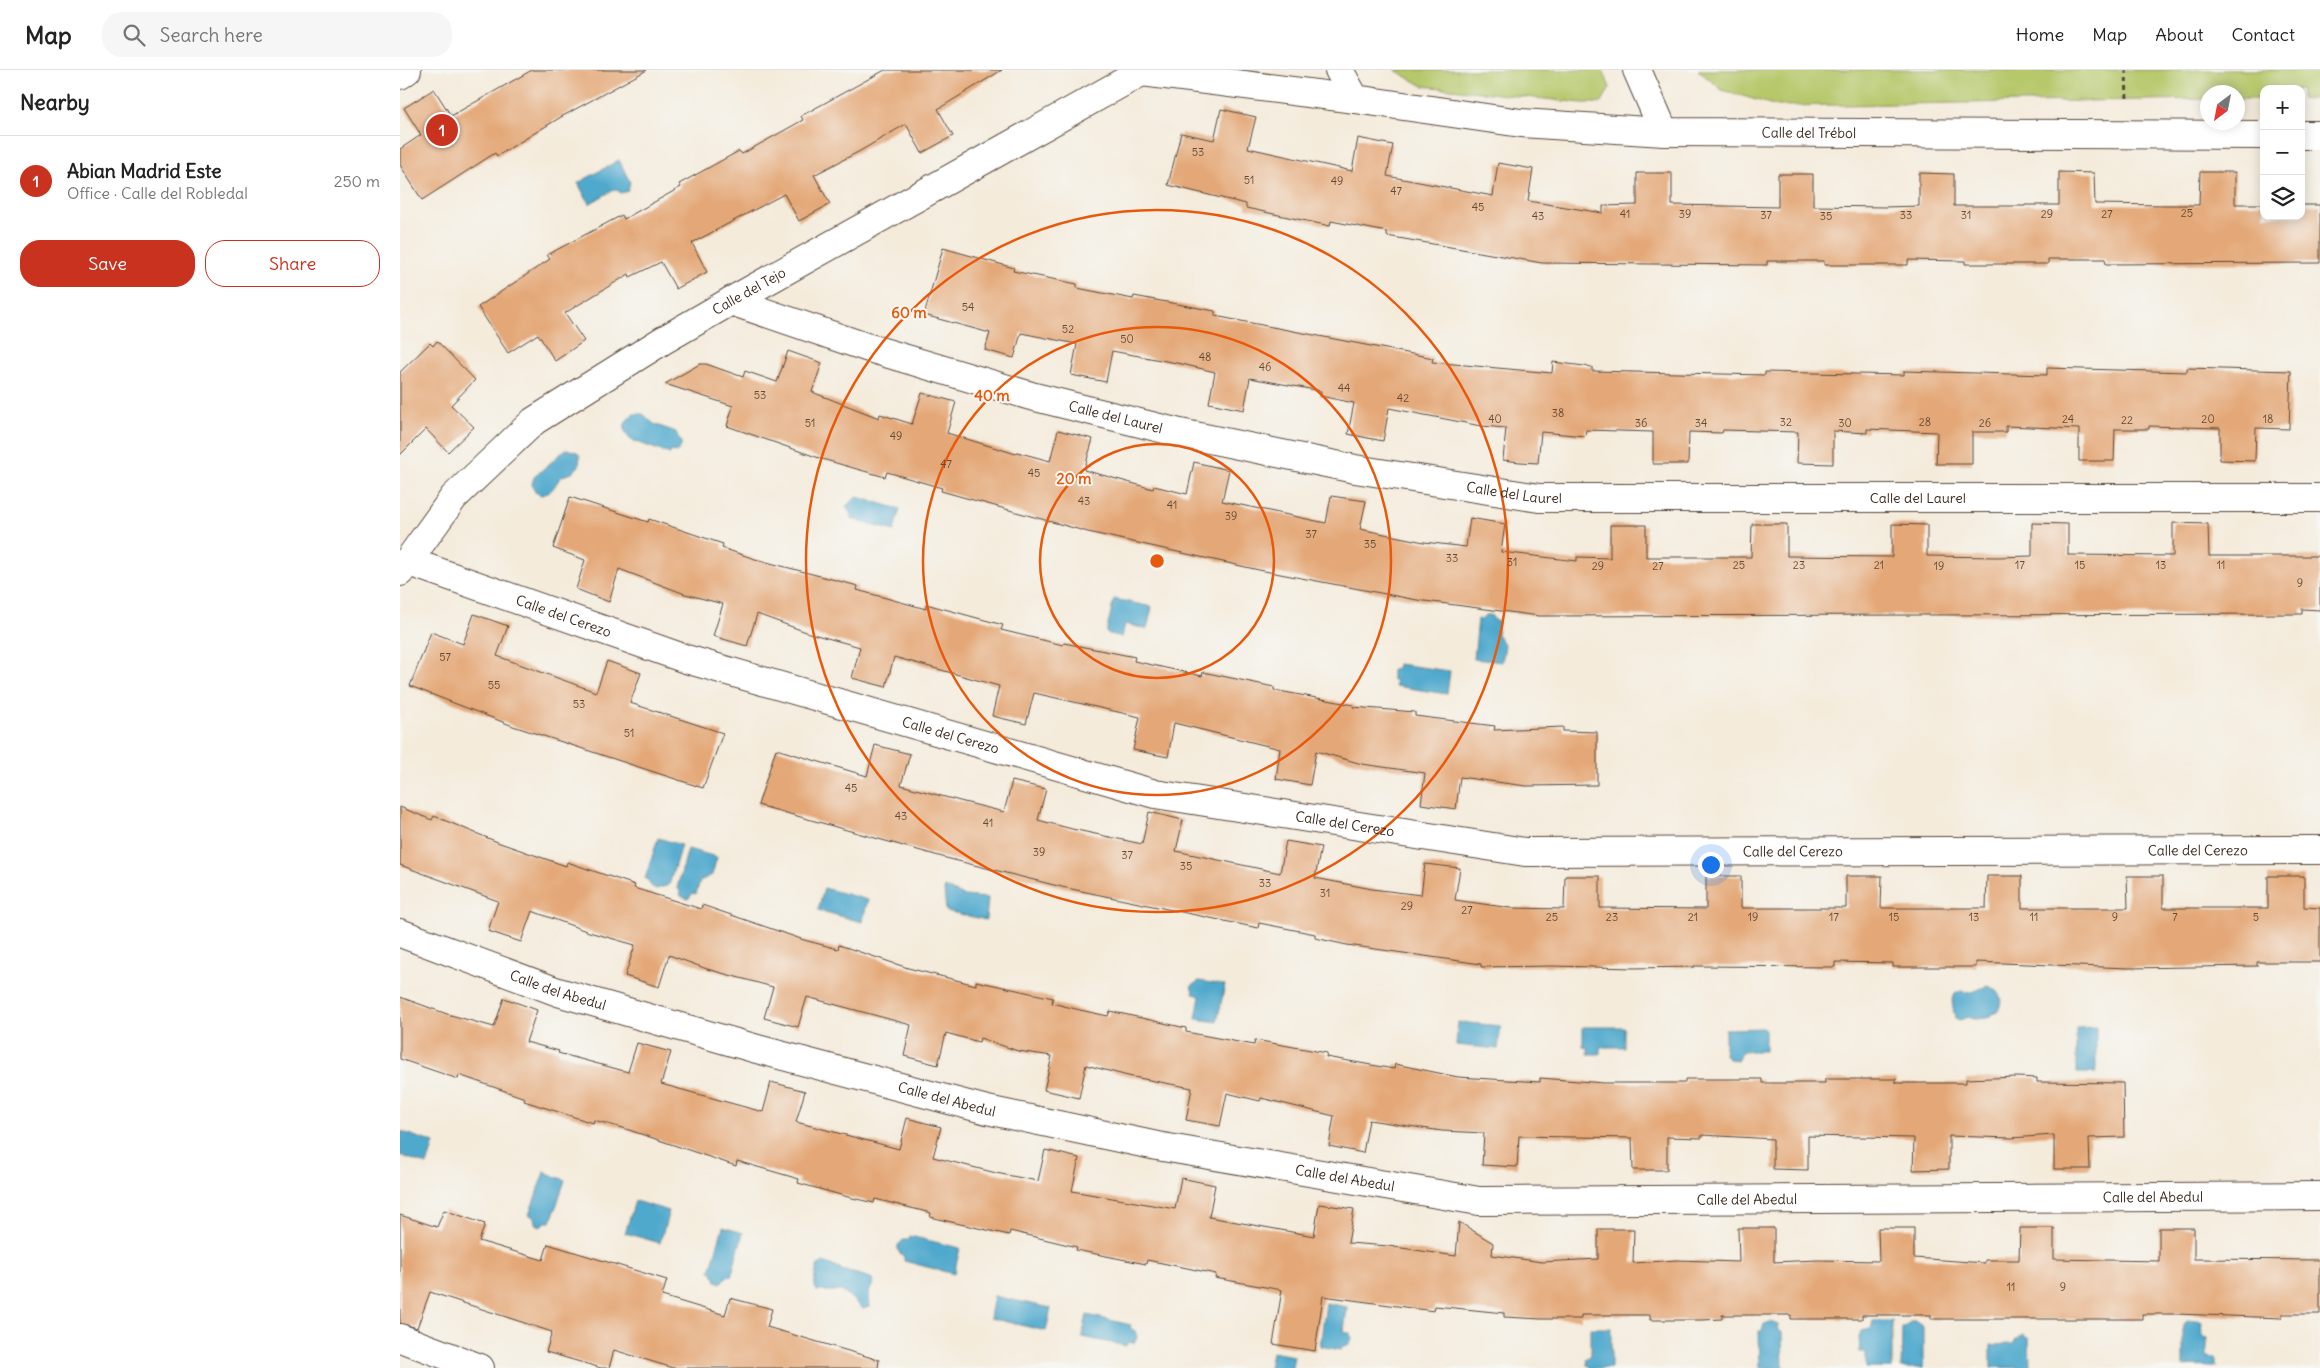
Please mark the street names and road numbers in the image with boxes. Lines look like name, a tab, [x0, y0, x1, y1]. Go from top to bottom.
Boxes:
street label: Calle del Trébol	[1762, 123, 1856, 142]
street label: Calle del Tejo	[709, 263, 789, 319]
street label: Calle del Laurel	[1067, 397, 1164, 437]
street label: Calle del Laurel	[1465, 478, 1562, 507]
street label: Calle del Laurel	[1870, 489, 1966, 507]
street label: Calle del Cerezo	[513, 591, 614, 641]
street label: Calle del Cerezo	[900, 713, 1001, 758]
street label: Calle del Cerezo	[1294, 807, 1396, 840]
street label: Calle del Cerezo	[2148, 841, 2248, 859]
street label: Calle del Cerezo	[1743, 842, 1843, 860]
street label: Calle del Abedul	[507, 966, 608, 1014]
street label: Calle del Abedul	[896, 1078, 997, 1121]
street label: Calle del Abedul	[1294, 1161, 1396, 1195]
street label: Calle del Abedul	[2103, 1188, 2203, 1206]
street label: Calle del Abedul	[1697, 1190, 1797, 1209]

